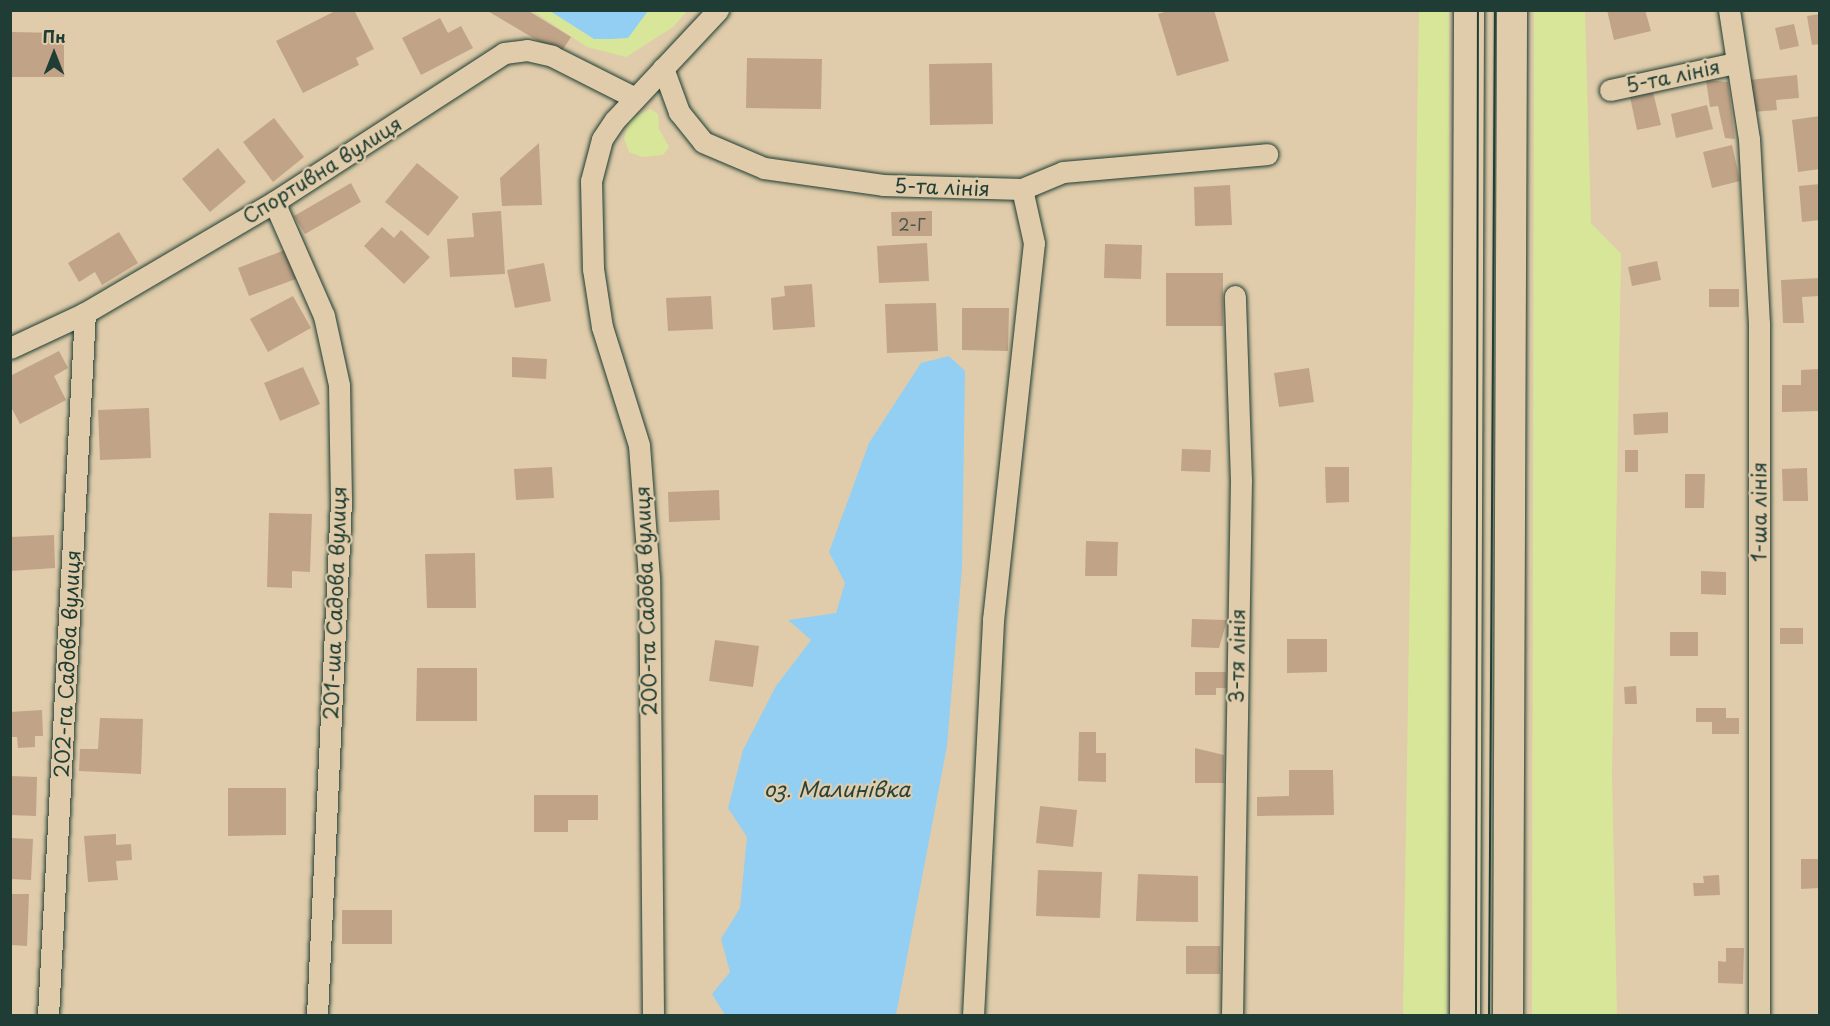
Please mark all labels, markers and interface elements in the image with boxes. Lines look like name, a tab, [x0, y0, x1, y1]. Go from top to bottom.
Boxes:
north arrow	[24, 24, 84, 84]
text: Пн	[42, 24, 66, 48]
street label: 5-та лінія	[1624, 54, 1722, 98]
street label: Спортивна вулиця	[238, 111, 406, 229]
street label: 5-та лінія	[894, 173, 990, 201]
house number: 2-Г	[898, 214, 926, 234]
street label: 1-ша лінія	[1747, 462, 1771, 562]
street label: 200-та Садова вулиця	[630, 485, 662, 717]
street label: 201-ша Садова вулиця	[319, 486, 351, 720]
street label: 202-га Садова вулиця	[49, 549, 85, 779]
street label: 3-тя лінія	[1224, 609, 1250, 703]
water label: оз. Малинівка	[763, 775, 911, 801]

